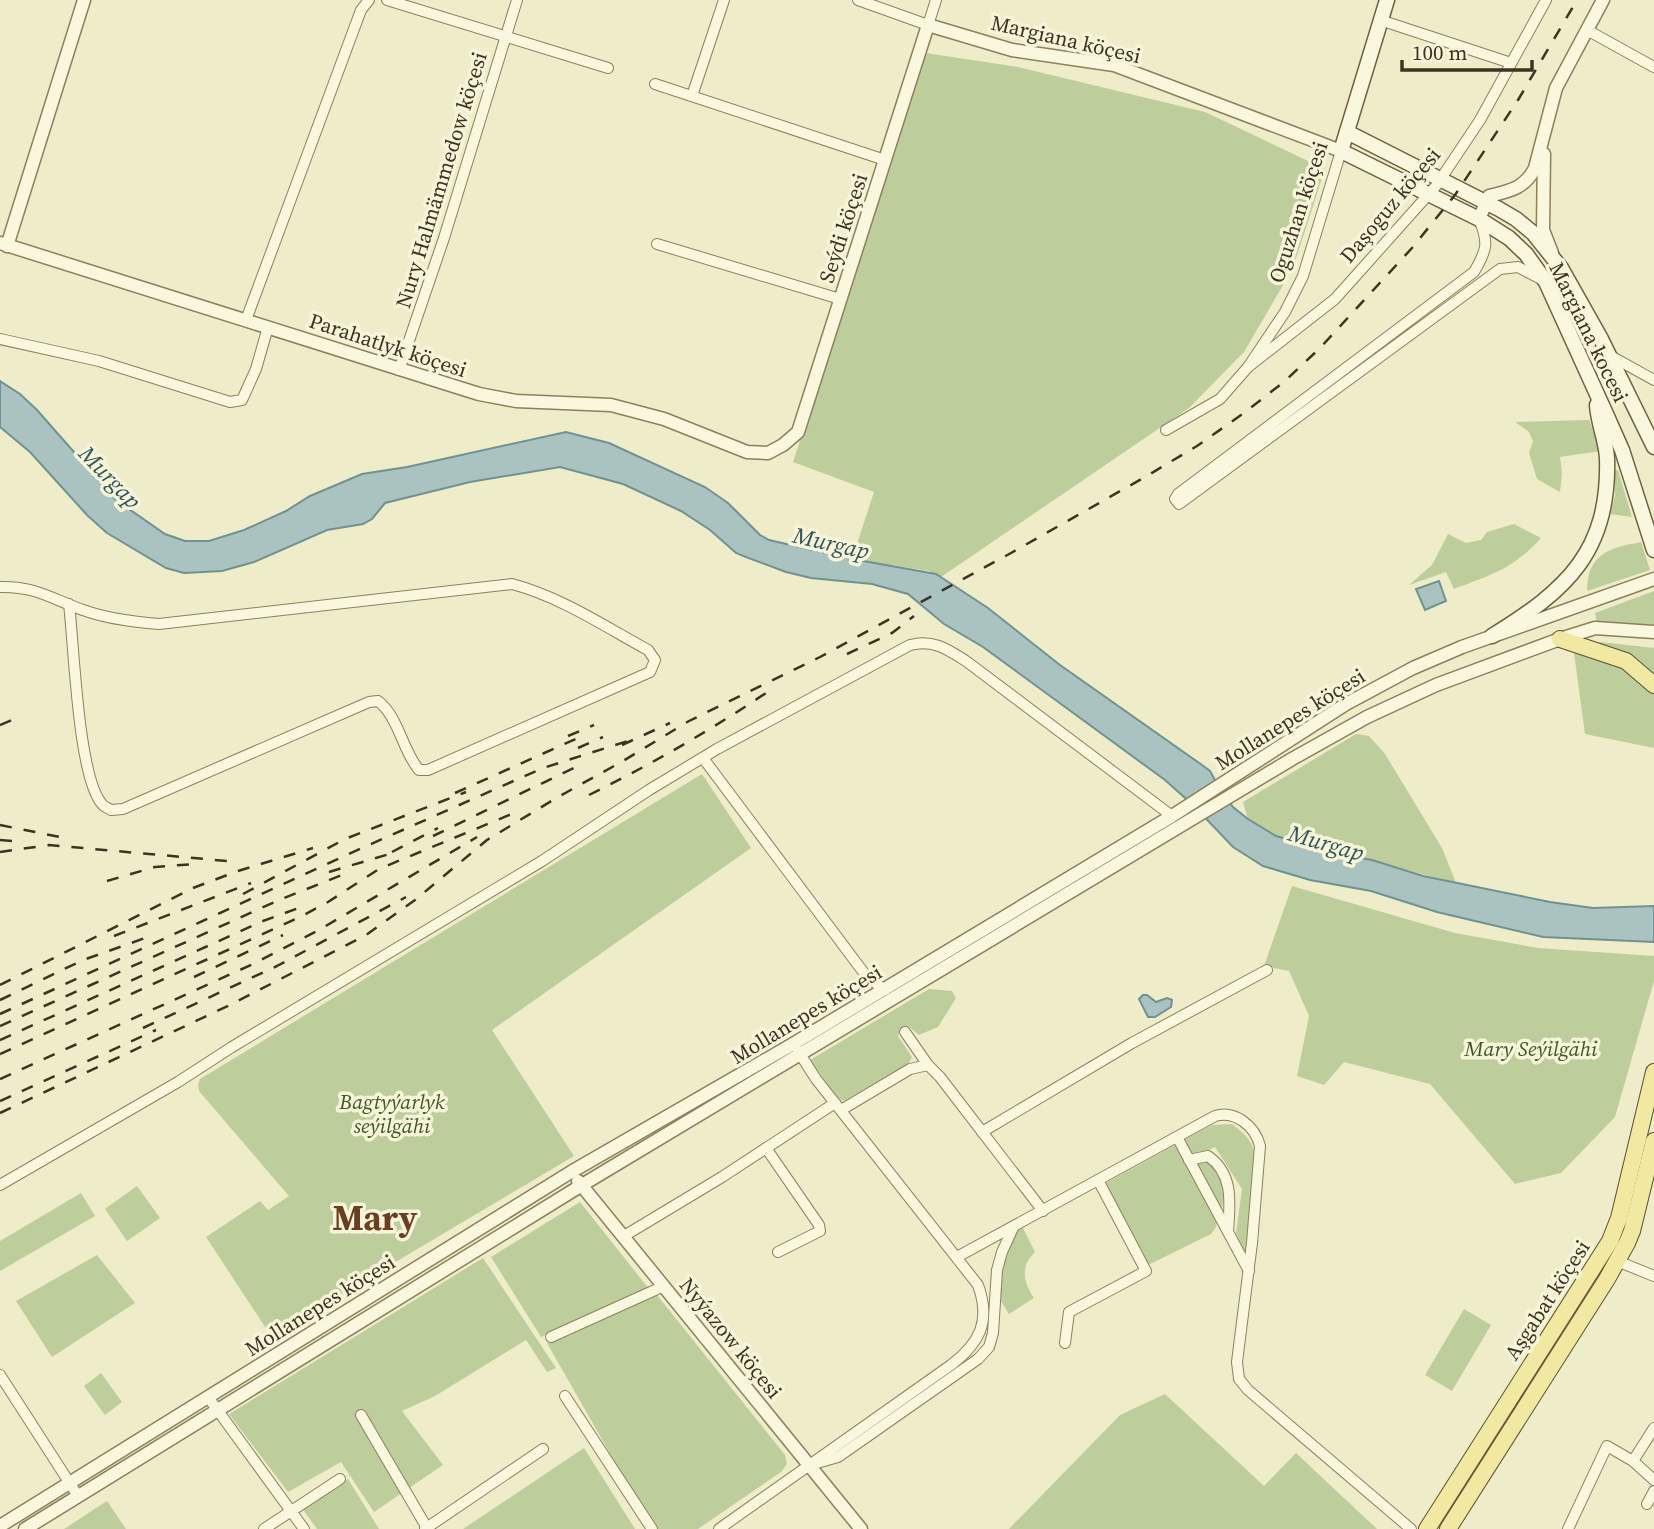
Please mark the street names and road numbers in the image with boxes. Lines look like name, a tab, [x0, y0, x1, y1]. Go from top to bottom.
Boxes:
street label: Margiana köçesi	[988, 8, 1144, 70]
street label: Nury Halmämmedow köçesi	[388, 48, 494, 312]
street label: Oguzhan köçesi	[1261, 137, 1335, 287]
street label: Daşoguz köçesi	[1333, 141, 1447, 269]
street label: Seýdi köçesi	[812, 170, 874, 286]
street label: Margiana kocesi	[1542, 257, 1636, 407]
street label: Parahatlyk köçesi	[305, 306, 471, 384]
street label: Mollanepes köçesi	[1209, 661, 1371, 777]
street label: Mollanepes köçesi	[725, 957, 887, 1071]
street label: Aşgabat köçesi	[1497, 1234, 1597, 1366]
street label: Mollanepes köçesi	[239, 1247, 401, 1363]
street label: Nyýazow köçesi	[673, 1271, 789, 1405]

